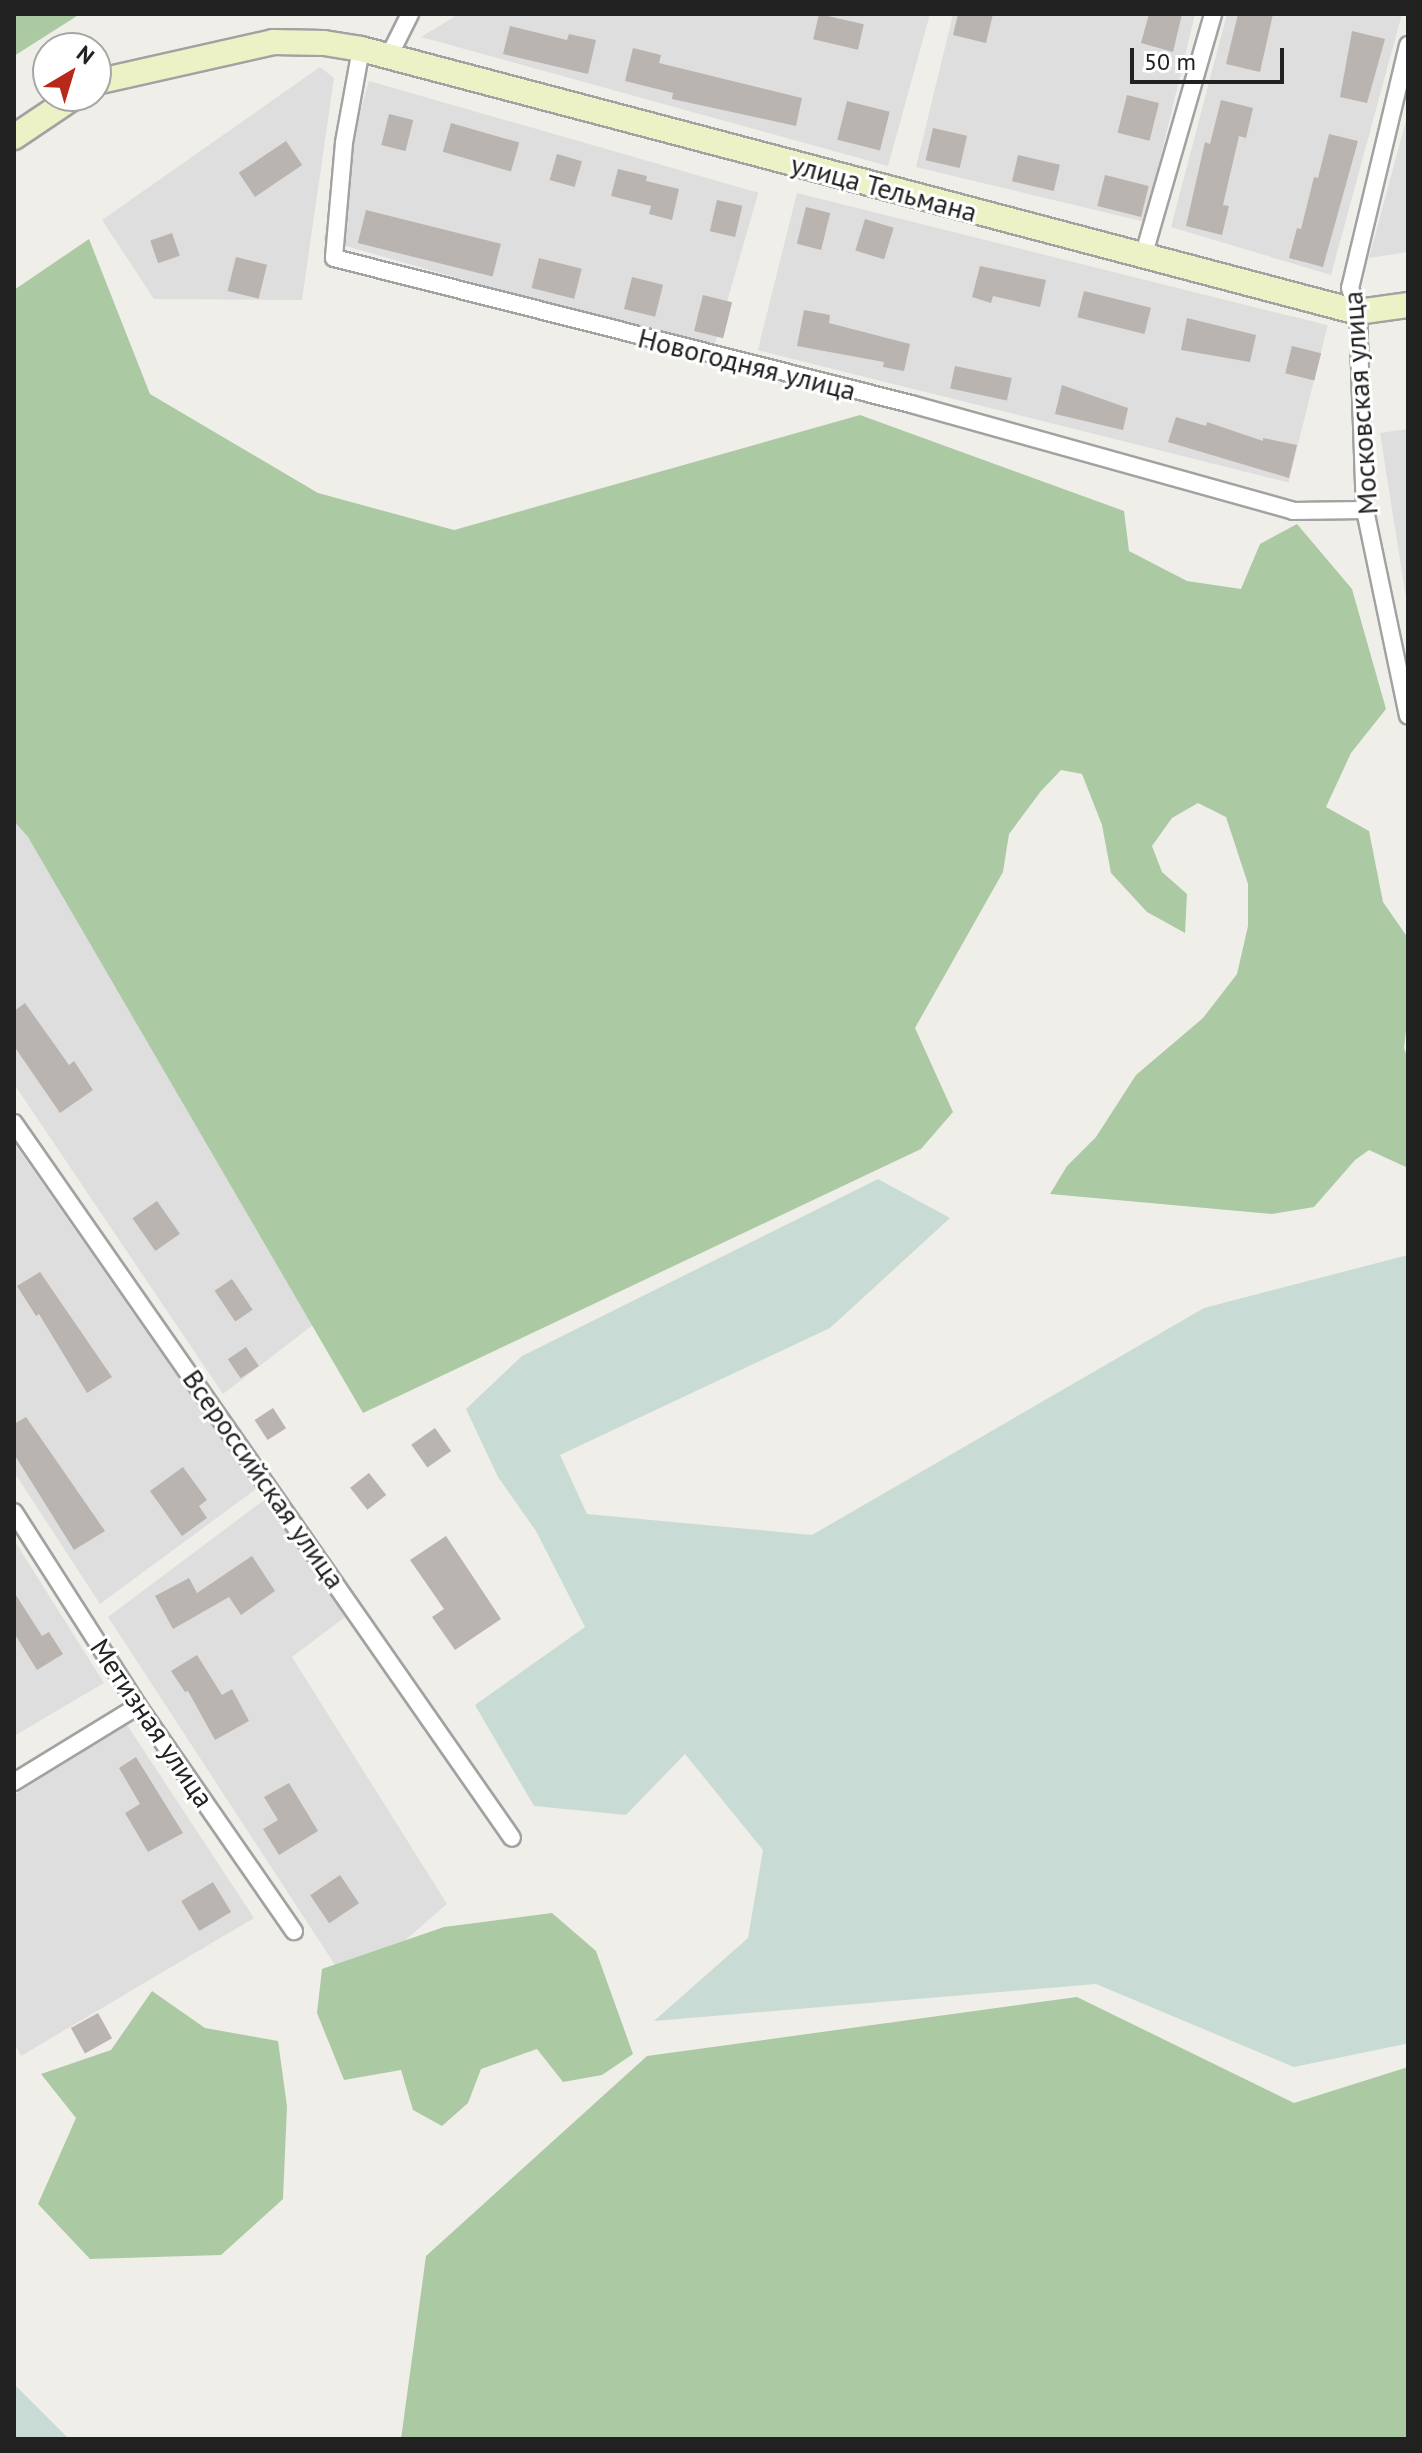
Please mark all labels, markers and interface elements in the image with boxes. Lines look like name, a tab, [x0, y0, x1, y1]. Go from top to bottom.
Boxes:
north arrow	[32, 32, 112, 112]
scale bar	[1134, 32, 1288, 82]
text: N	[71, 39, 100, 70]
text: 50 m	[1144, 46, 1196, 77]
street label: улица Тельмана	[787, 147, 981, 229]
street label: Московская улица	[1335, 290, 1385, 516]
street label: Новогодняя улица	[635, 321, 859, 407]
street label: Всероссийская улица	[176, 1363, 352, 1595]
street label: Метизная улица	[83, 1632, 221, 1814]

